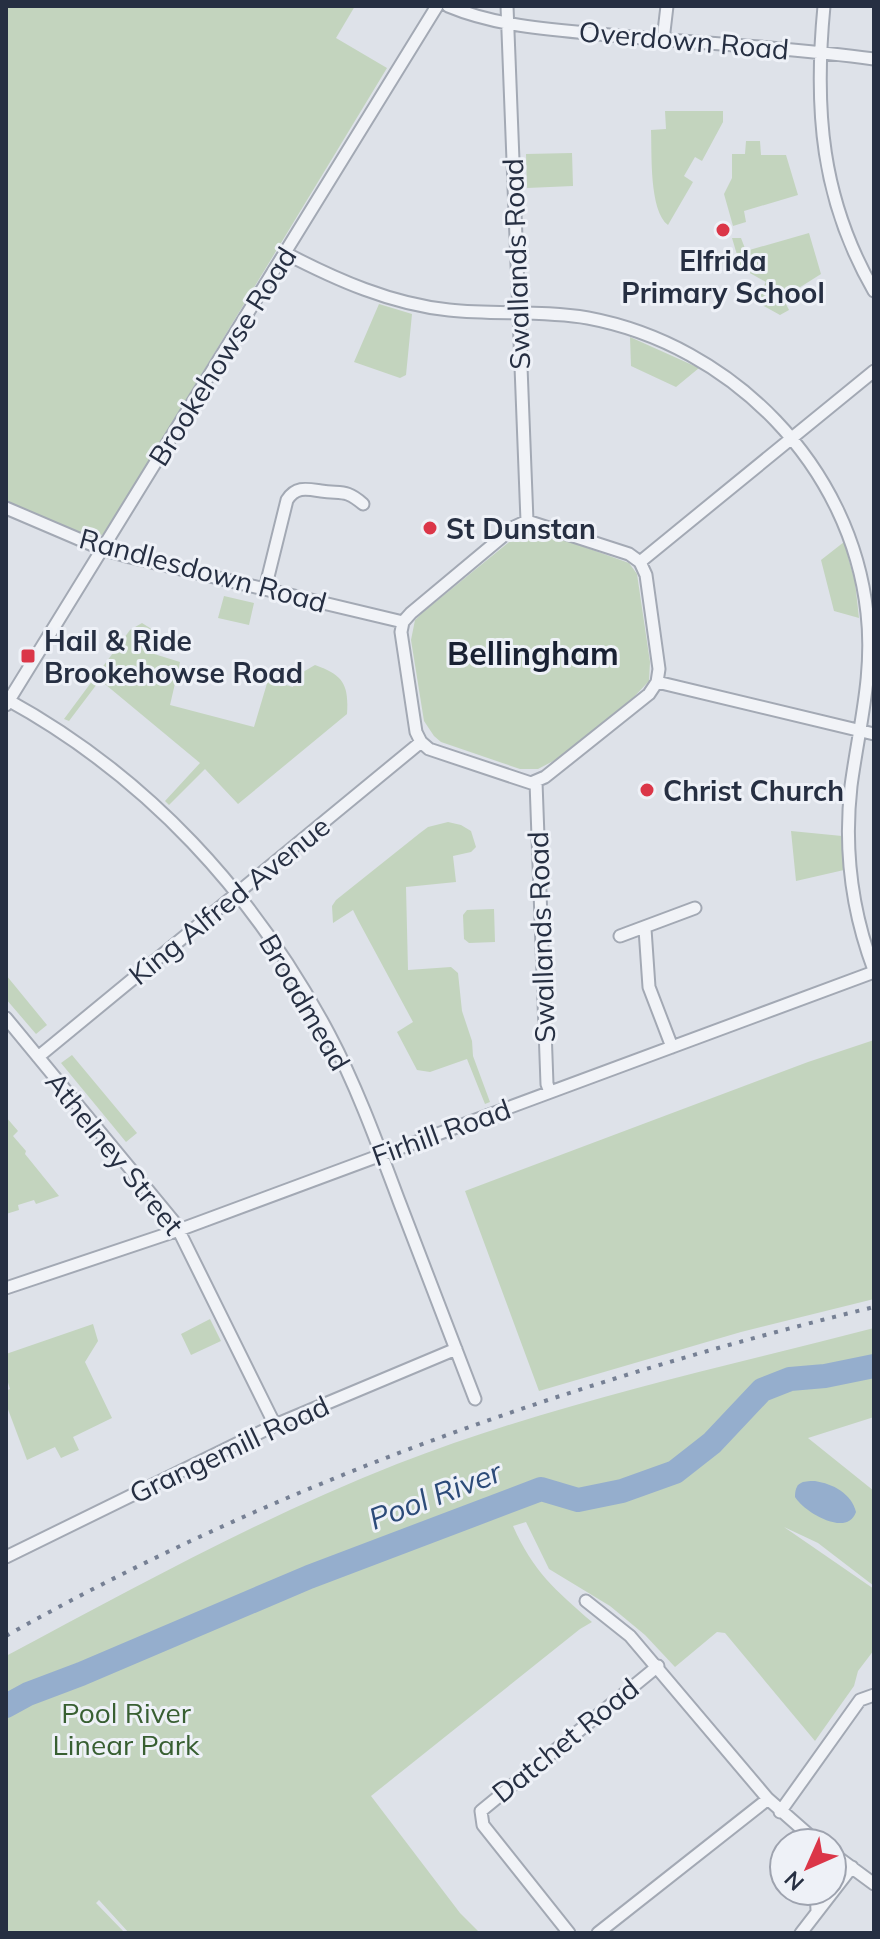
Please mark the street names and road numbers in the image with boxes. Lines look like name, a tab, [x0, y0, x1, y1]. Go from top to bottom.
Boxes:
street label: Overdown Road	[577, 13, 791, 67]
street label: Swallands Road	[495, 158, 537, 370]
street label: Brookehowse Road	[140, 240, 304, 472]
street label: Randlesdown Road	[76, 520, 330, 620]
street label: King Alfred Avenue	[121, 808, 337, 992]
street label: Swallands Road	[520, 831, 562, 1043]
street label: Broadmead	[252, 927, 358, 1077]
street label: Athelney Street	[39, 1065, 191, 1242]
street label: Firhill Road	[367, 1091, 515, 1173]
street label: Grangemill Road	[124, 1387, 334, 1511]
street label: Datchet Road	[485, 1670, 645, 1810]

